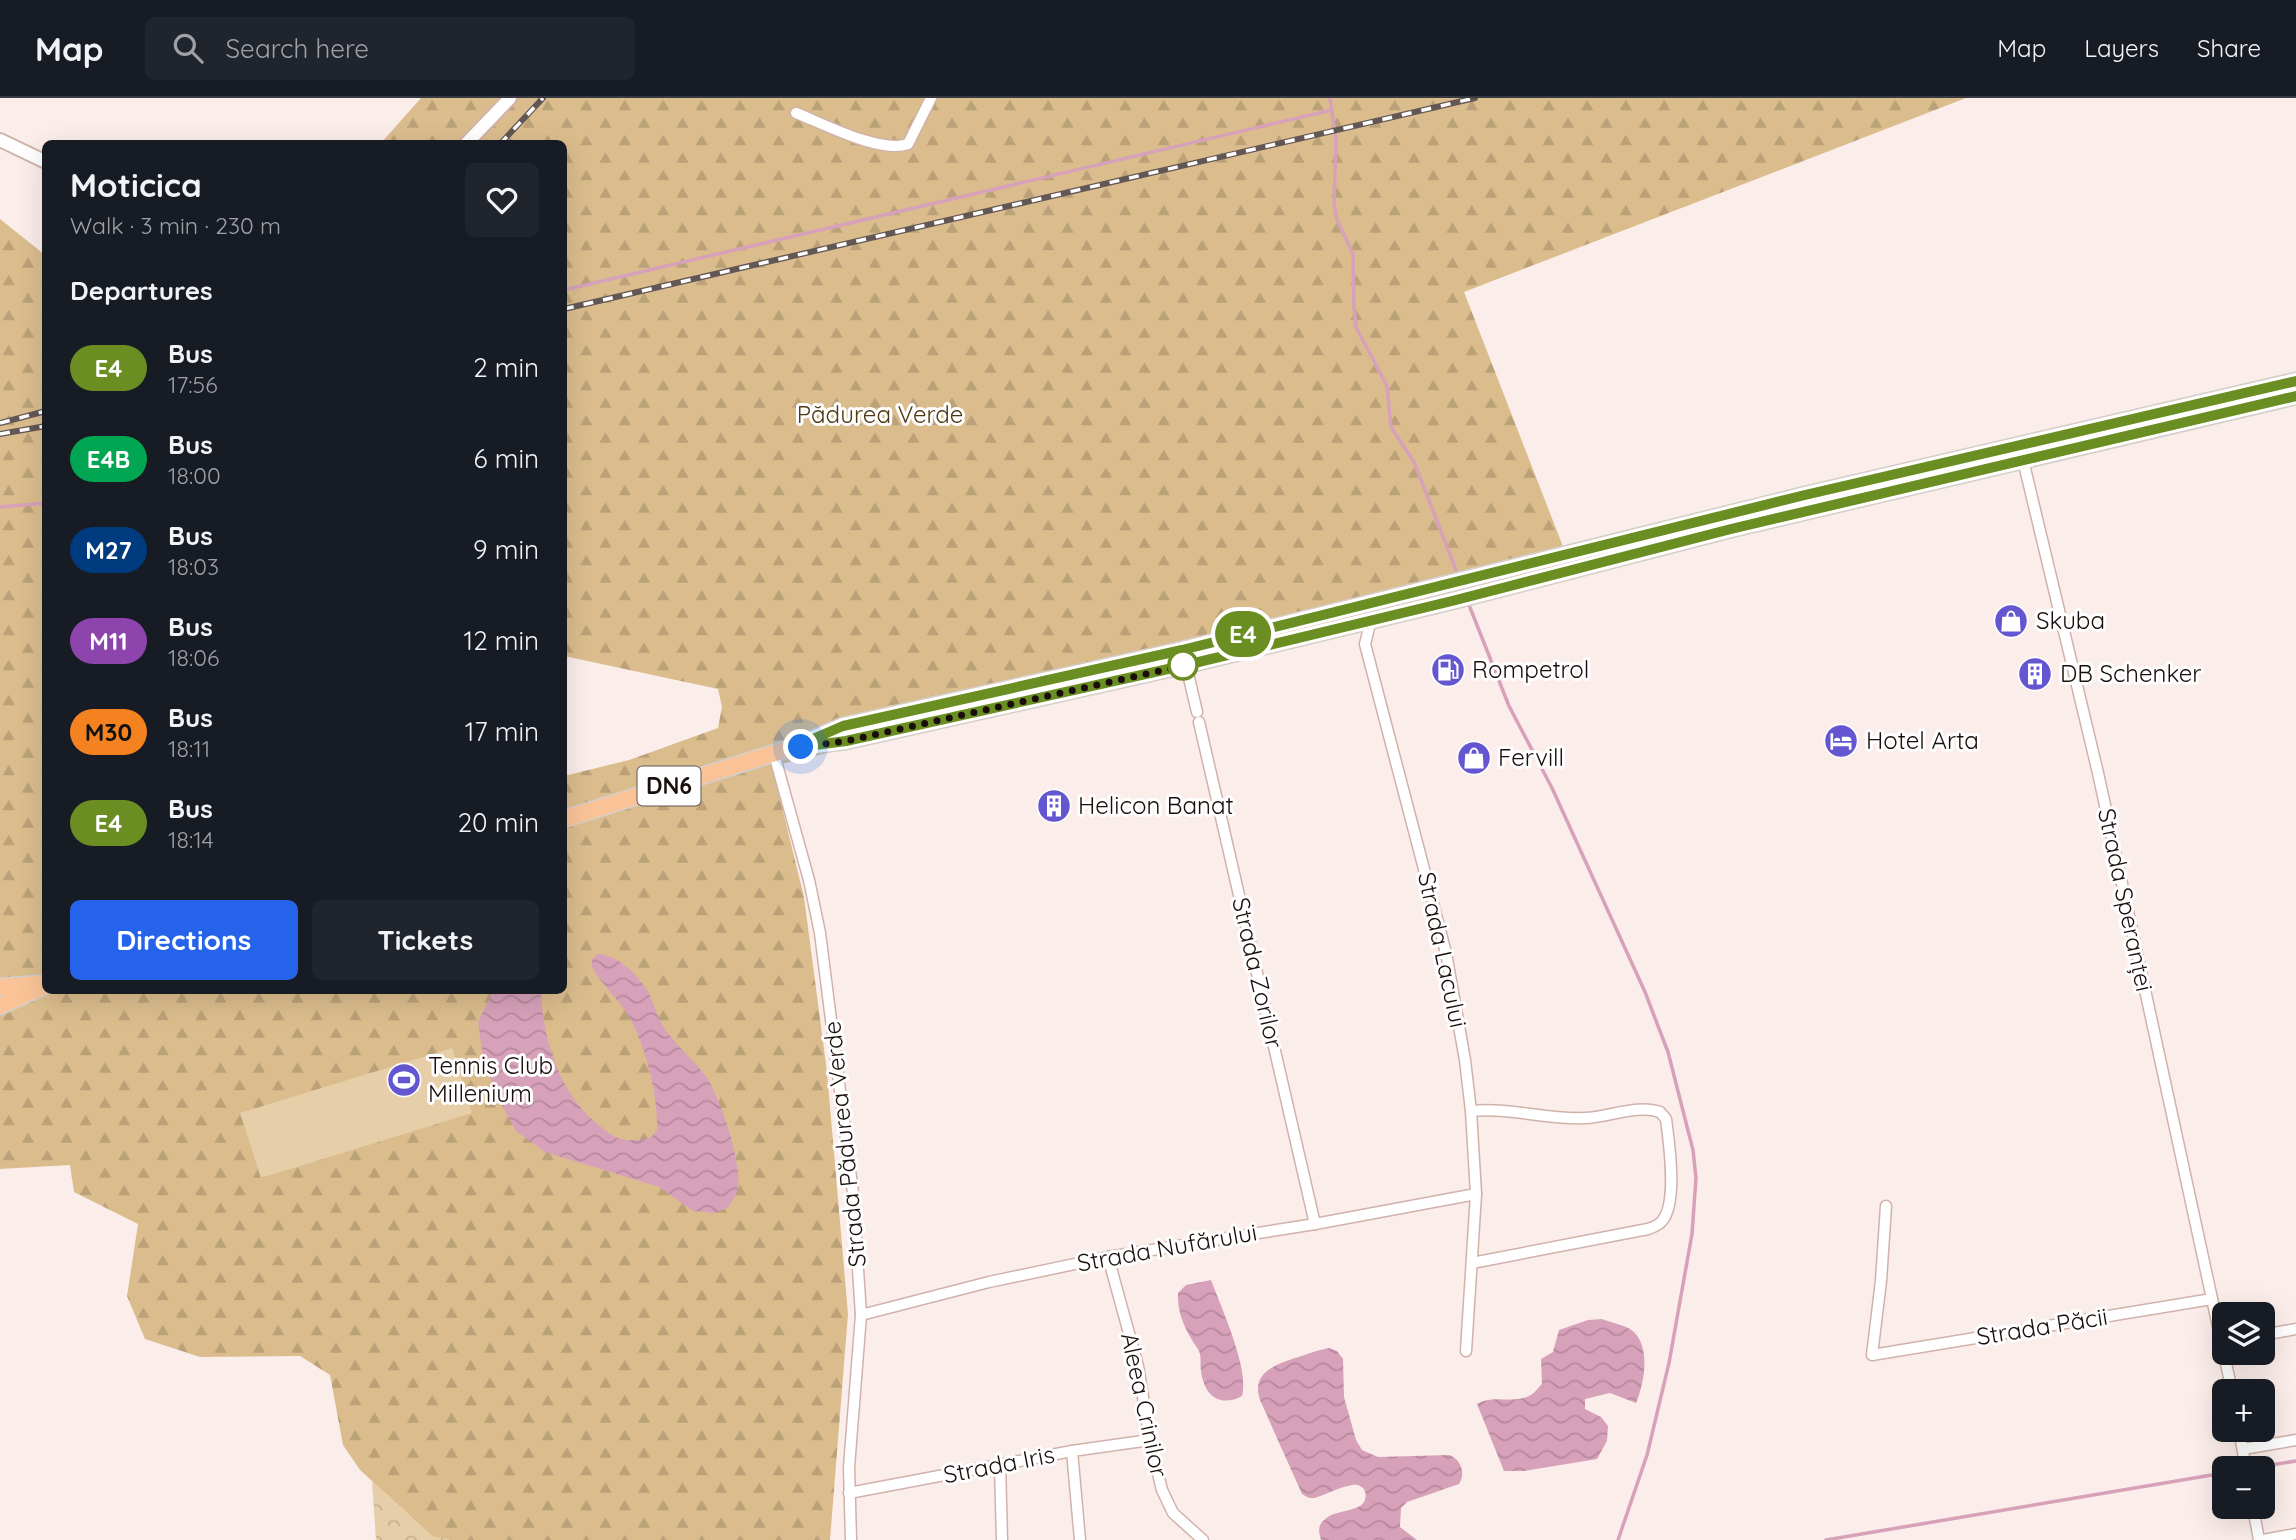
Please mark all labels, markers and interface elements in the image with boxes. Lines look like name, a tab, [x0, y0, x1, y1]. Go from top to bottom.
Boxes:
search box	[145, 17, 635, 80]
text: Map	[35, 28, 103, 69]
icon: search	[169, 29, 207, 67]
text: Search here	[225, 32, 369, 65]
text: Map	[1997, 33, 2046, 63]
text: Layers	[2084, 33, 2159, 63]
text: Share	[2197, 33, 2261, 63]
button: heart	[465, 163, 539, 237]
text: Moticica	[70, 164, 202, 205]
text: Walk · 3 min · 230 m	[70, 211, 281, 240]
text: Departures	[70, 274, 213, 307]
text: Bus	[168, 337, 213, 370]
text: 2 min	[473, 351, 539, 384]
text: E4	[95, 353, 122, 383]
text: 17:56	[168, 370, 218, 399]
park label: Pădurea Verde	[797, 399, 963, 429]
text: Bus	[168, 428, 213, 461]
text: 6 min	[474, 442, 539, 475]
text: E4B	[87, 444, 130, 474]
text: 18:00	[168, 461, 221, 490]
text: Bus	[168, 519, 213, 552]
text: 9 min	[473, 533, 539, 566]
text: M27	[85, 535, 132, 565]
text: 18:03	[168, 552, 219, 581]
shop icon: Skuba	[1992, 602, 2030, 640]
place label: Skuba	[2036, 605, 2105, 635]
text: Bus	[168, 610, 213, 643]
line badge: E4	[1212, 611, 1274, 657]
text: E4	[1229, 619, 1257, 649]
text: 12 min	[464, 624, 539, 657]
text: M11	[89, 626, 128, 656]
text: 18:06	[168, 643, 219, 672]
unlabelled marker	[1168, 650, 1198, 680]
fuel station icon: Rompetrol	[1429, 651, 1467, 689]
place label: Rompetrol	[1472, 654, 1589, 684]
building icon: DB Schenker	[2016, 655, 2054, 693]
place label: DB Schenker	[2060, 658, 2202, 688]
text: Bus	[168, 701, 213, 734]
text: 17 min	[465, 715, 539, 748]
text: M30	[85, 717, 132, 747]
hotel icon: Hotel Arta	[1822, 722, 1860, 760]
place label: Hotel Arta	[1866, 725, 1979, 755]
your location	[783, 729, 818, 764]
text: 18:11	[168, 734, 210, 763]
shop icon: Fervill	[1455, 739, 1493, 777]
place label: Fervill	[1498, 742, 1564, 772]
road number: DN6	[638, 766, 700, 806]
building icon: Helicon Banat	[1035, 787, 1073, 825]
place label: Helicon Banat	[1078, 790, 1234, 820]
text: Bus	[168, 792, 213, 825]
street label: Strada Speranței	[2092, 805, 2160, 994]
text: 20 min	[458, 806, 539, 839]
text: E4	[95, 808, 122, 838]
text: 18:14	[168, 825, 214, 854]
street label: Strada Lacului	[1412, 869, 1474, 1030]
street label: Strada Zorilor	[1226, 894, 1290, 1051]
button: Directions	[70, 900, 298, 980]
button: Tickets	[312, 900, 539, 980]
street label: Strada Pădurea Verde	[816, 1020, 872, 1269]
place label: Tennis Club Millenium	[428, 1050, 553, 1108]
sports icon: Tennis Club Millenium	[385, 1061, 423, 1099]
street label: Strada Nufărului	[1075, 1216, 1259, 1278]
street label: Strada Păcii	[1974, 1301, 2109, 1351]
map controls	[2212, 1302, 2275, 1519]
button: layers	[2212, 1302, 2275, 1365]
street label: Aleea Crinilor	[1115, 1330, 1175, 1480]
button: +	[2212, 1379, 2275, 1442]
street label: Strada Iris	[941, 1439, 1057, 1489]
button: −	[2212, 1456, 2275, 1519]

